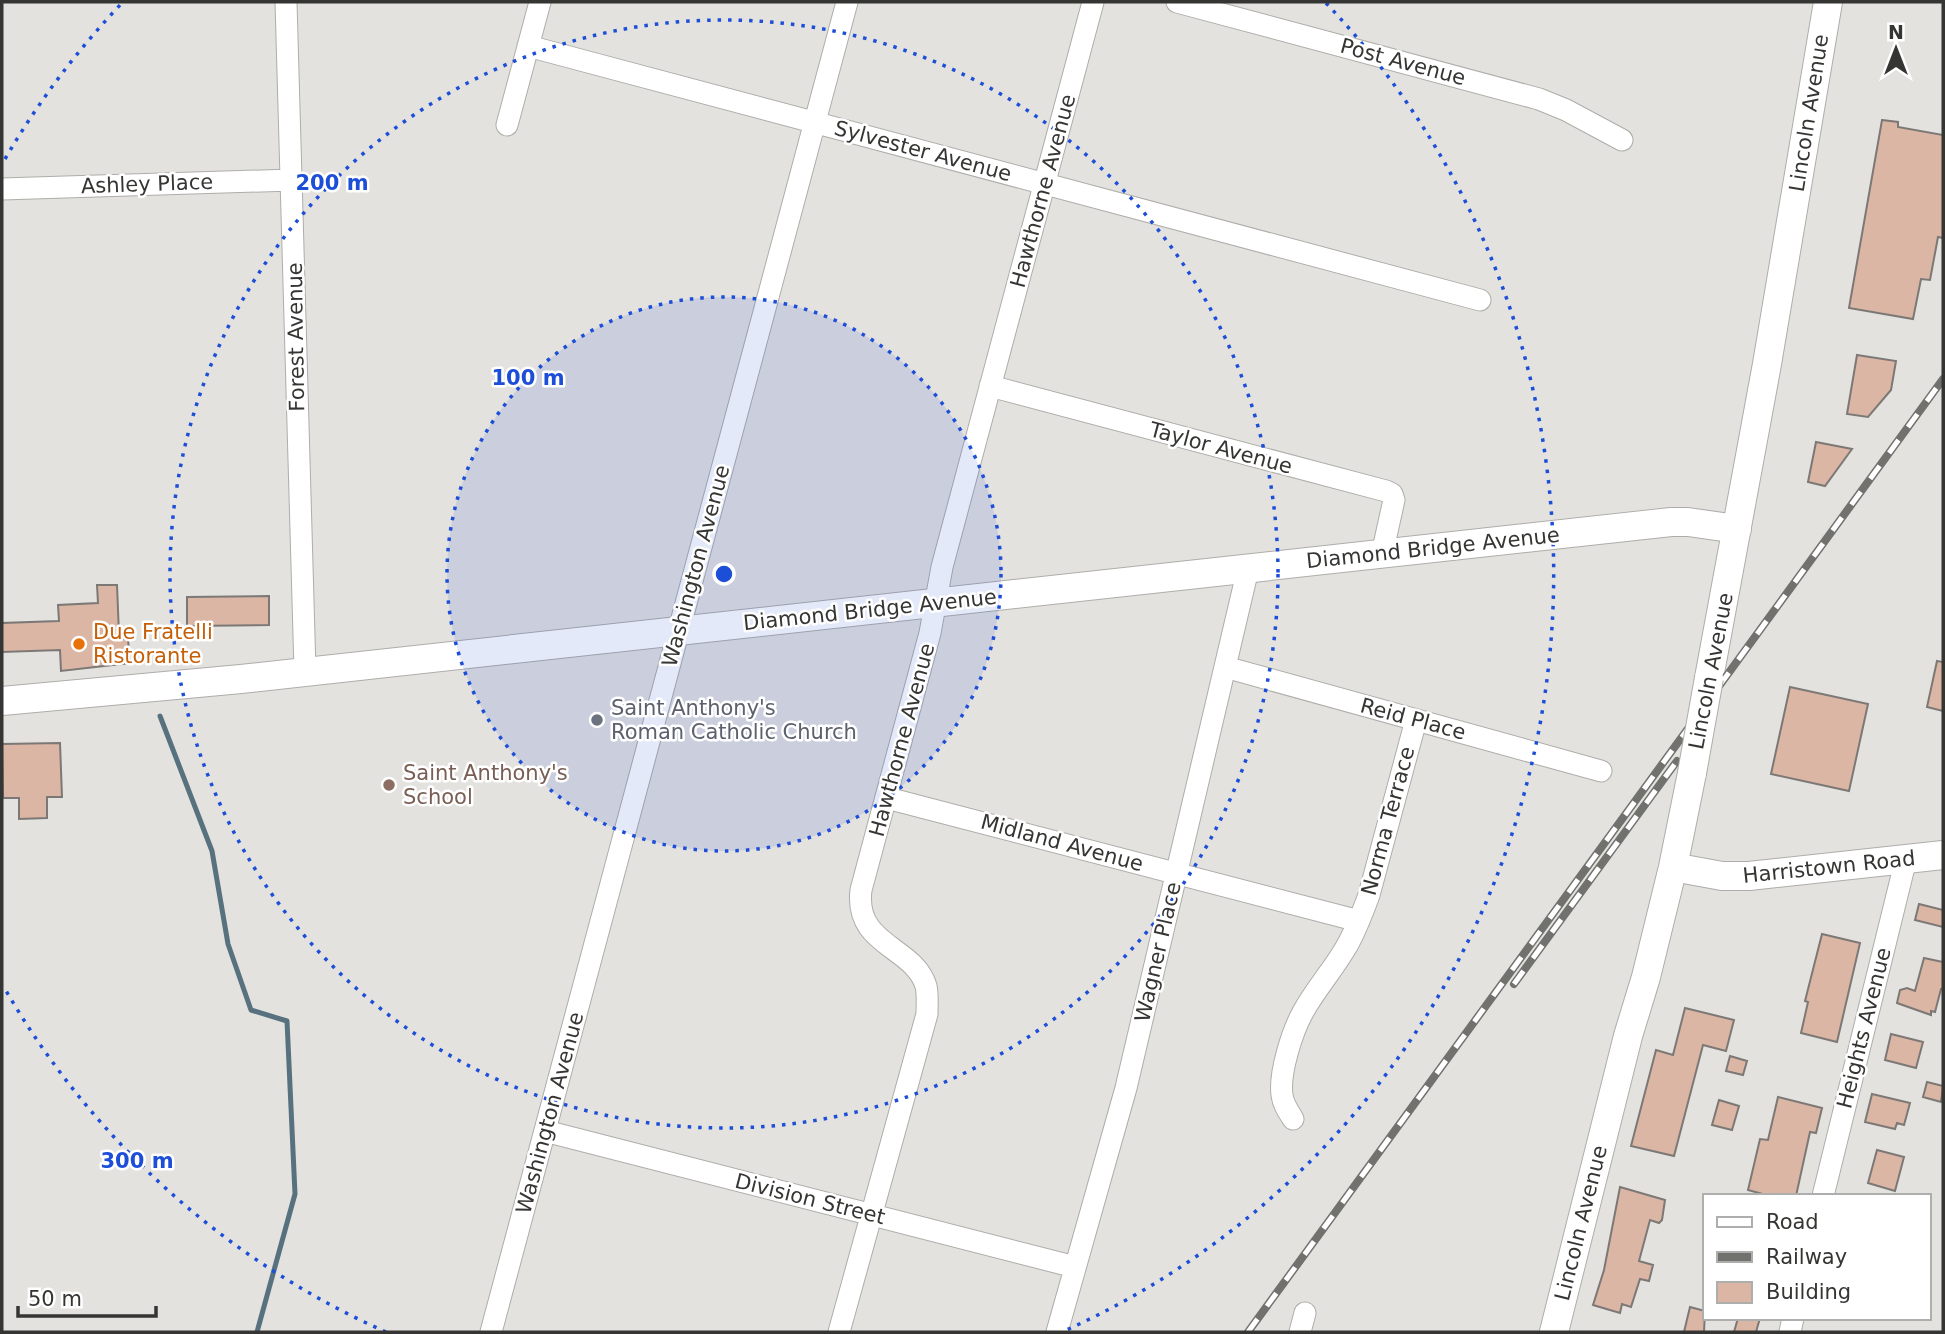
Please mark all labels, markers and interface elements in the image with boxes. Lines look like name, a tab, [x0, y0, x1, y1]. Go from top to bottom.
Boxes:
north arrow	[1861, 14, 1931, 84]
text: N	[1888, 21, 1904, 43]
street label: Lincoln Avenue	[1785, 33, 1833, 193]
street label: Post Avenue	[1338, 34, 1468, 90]
street label: Hawthorne Avenue	[1006, 92, 1080, 290]
street label: Sylvester Avenue	[832, 116, 1014, 186]
street label: Ashley Place	[80, 170, 214, 198]
text: 200 m	[295, 171, 369, 195]
street label: Forest Avenue	[283, 262, 309, 412]
text: 100 m	[491, 366, 565, 390]
street label: Taylor Avenue	[1146, 417, 1295, 479]
street label: Washington Avenue	[657, 462, 735, 670]
street label: Diamond Bridge Avenue	[1305, 523, 1561, 573]
centre of rings	[712, 562, 736, 586]
street label: Diamond Bridge Avenue	[742, 585, 998, 635]
street label: Lincoln Avenue	[1684, 591, 1738, 751]
place label: Due Fratelli Ristorante	[93, 620, 213, 668]
marker: Due Fratelli Ristorante	[71, 636, 87, 652]
street label: Hawthorne Avenue	[865, 641, 939, 839]
street label: Reid Place	[1358, 693, 1468, 745]
place label: Saint Anthony's Roman Catholic Church	[611, 696, 857, 744]
marker: Saint Anthony's Roman Catholic Church	[589, 712, 605, 728]
street label: Norma Terrace	[1357, 744, 1419, 898]
place label: Saint Anthony's School	[403, 761, 568, 809]
marker: Saint Anthony's School	[381, 777, 397, 793]
street label: Midland Avenue	[978, 810, 1146, 876]
street label: Harristown Road	[1742, 846, 1916, 888]
street label: Wagner Place	[1130, 880, 1186, 1024]
street label: Heights Avenue	[1832, 945, 1896, 1111]
street label: Washington Avenue	[511, 1009, 589, 1217]
street label: Lincoln Avenue	[1550, 1143, 1612, 1303]
text: 300 m	[100, 1149, 174, 1173]
street label: Division Street	[733, 1169, 887, 1229]
legend	[1703, 1194, 1931, 1320]
text: Road	[1766, 1210, 1819, 1234]
text: Railway	[1766, 1245, 1847, 1269]
scale bar	[18, 1274, 156, 1318]
text: Building	[1766, 1280, 1851, 1304]
text: 50 m	[28, 1287, 82, 1311]

